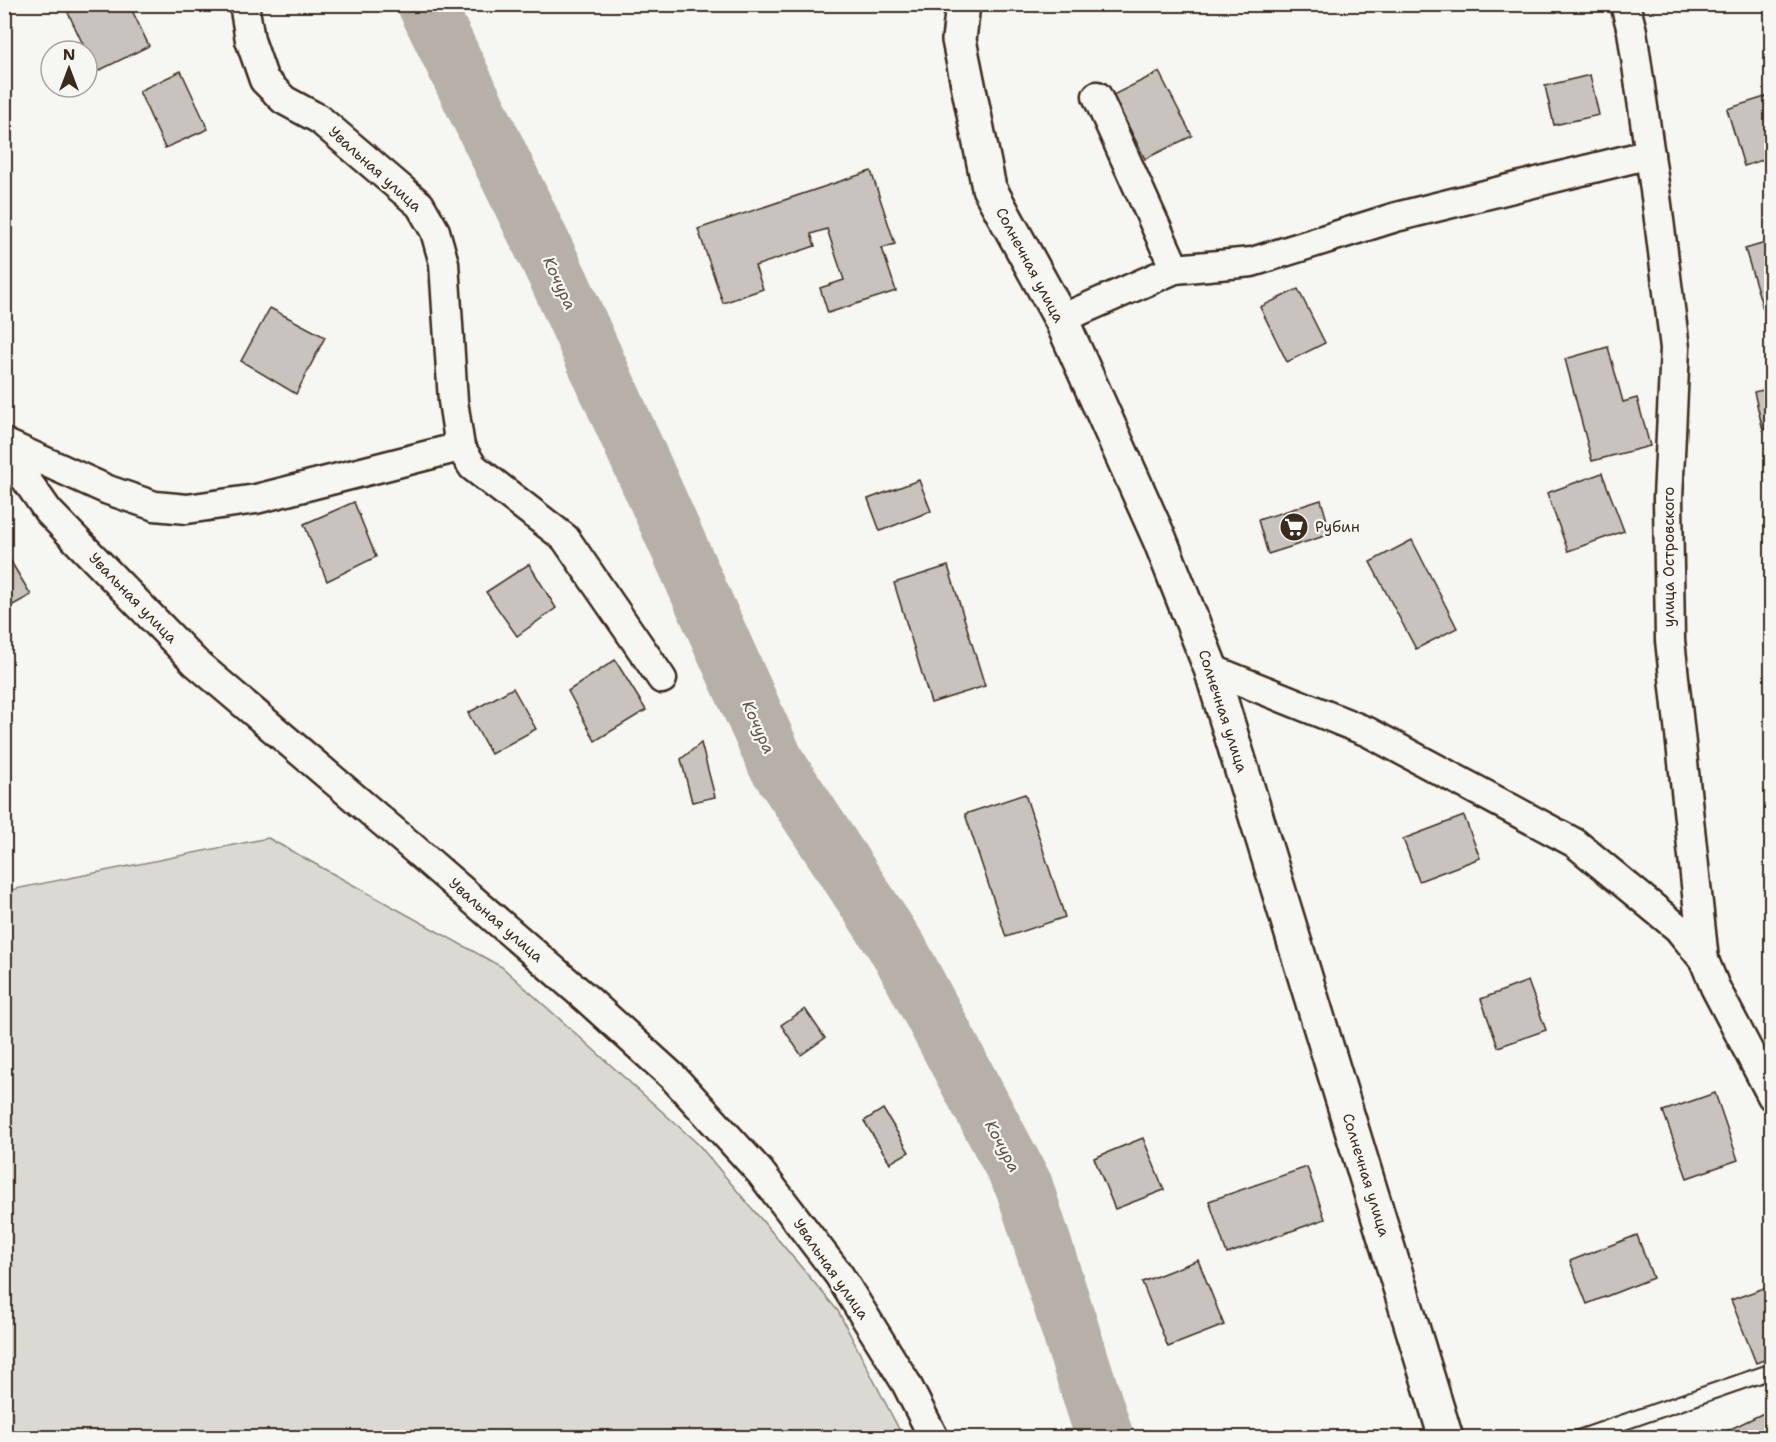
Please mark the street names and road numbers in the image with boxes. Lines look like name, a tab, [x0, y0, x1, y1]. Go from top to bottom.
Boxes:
street label: Увальная улица	[324, 122, 426, 217]
street label: Солнечная улица	[991, 204, 1069, 327]
street label: улица Островского	[1659, 487, 1679, 627]
street label: Увальная улица	[84, 548, 182, 648]
street label: Солнечная улица	[1194, 647, 1252, 776]
street label: Увальная улица	[445, 873, 548, 967]
street label: Солнечная улица	[1338, 1111, 1394, 1240]
street label: Увальная улица	[789, 1215, 874, 1324]

